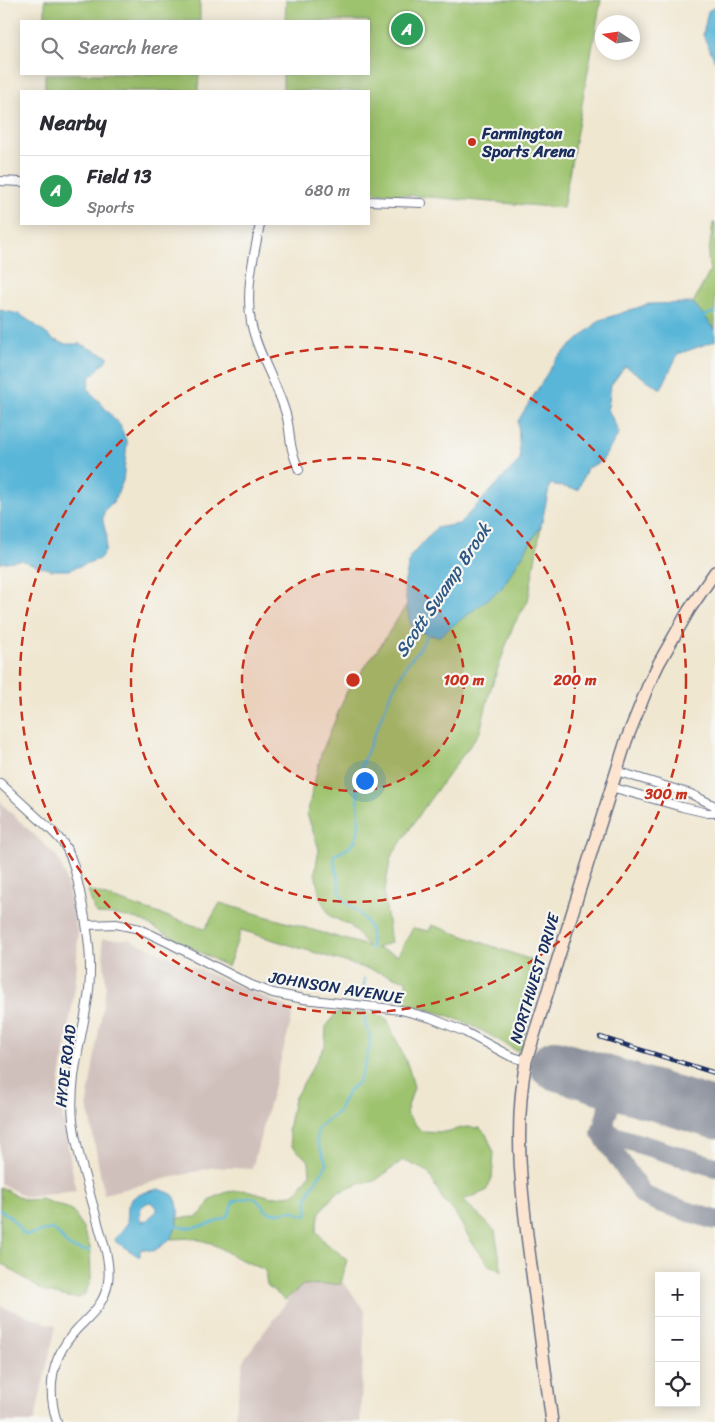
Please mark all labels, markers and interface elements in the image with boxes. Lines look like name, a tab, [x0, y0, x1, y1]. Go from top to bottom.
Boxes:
pin: A	[391, 10, 423, 48]
north arrow	[595, 15, 640, 60]
search box	[20, 20, 370, 75]
text: Search here	[78, 31, 178, 64]
icon: search	[38, 34, 66, 62]
text: Nearby	[40, 104, 106, 142]
place label: Farmington Sports Arena	[481, 119, 576, 166]
marker: Farmington Sports Arena	[466, 136, 478, 148]
text: Field 13	[87, 160, 151, 193]
text: A	[51, 176, 61, 205]
text: 680 m	[305, 176, 350, 205]
text: Sports	[87, 193, 134, 222]
water label: Scott Swamp Brook	[386, 515, 501, 664]
text: 100 m	[444, 667, 485, 693]
text: 200 m	[552, 667, 597, 693]
centre of rings	[344, 671, 362, 689]
your location	[352, 768, 378, 794]
text: 300 m	[644, 781, 688, 807]
street label: NORTHWEST DRIVE	[501, 908, 568, 1047]
street label: JOHNSON AVENUE	[266, 962, 406, 1013]
street label: HYDE ROAD	[46, 1023, 85, 1109]
map controls	[655, 1272, 700, 1407]
button: +	[655, 1272, 700, 1317]
button: −	[655, 1317, 700, 1362]
button: locate	[655, 1362, 700, 1407]

